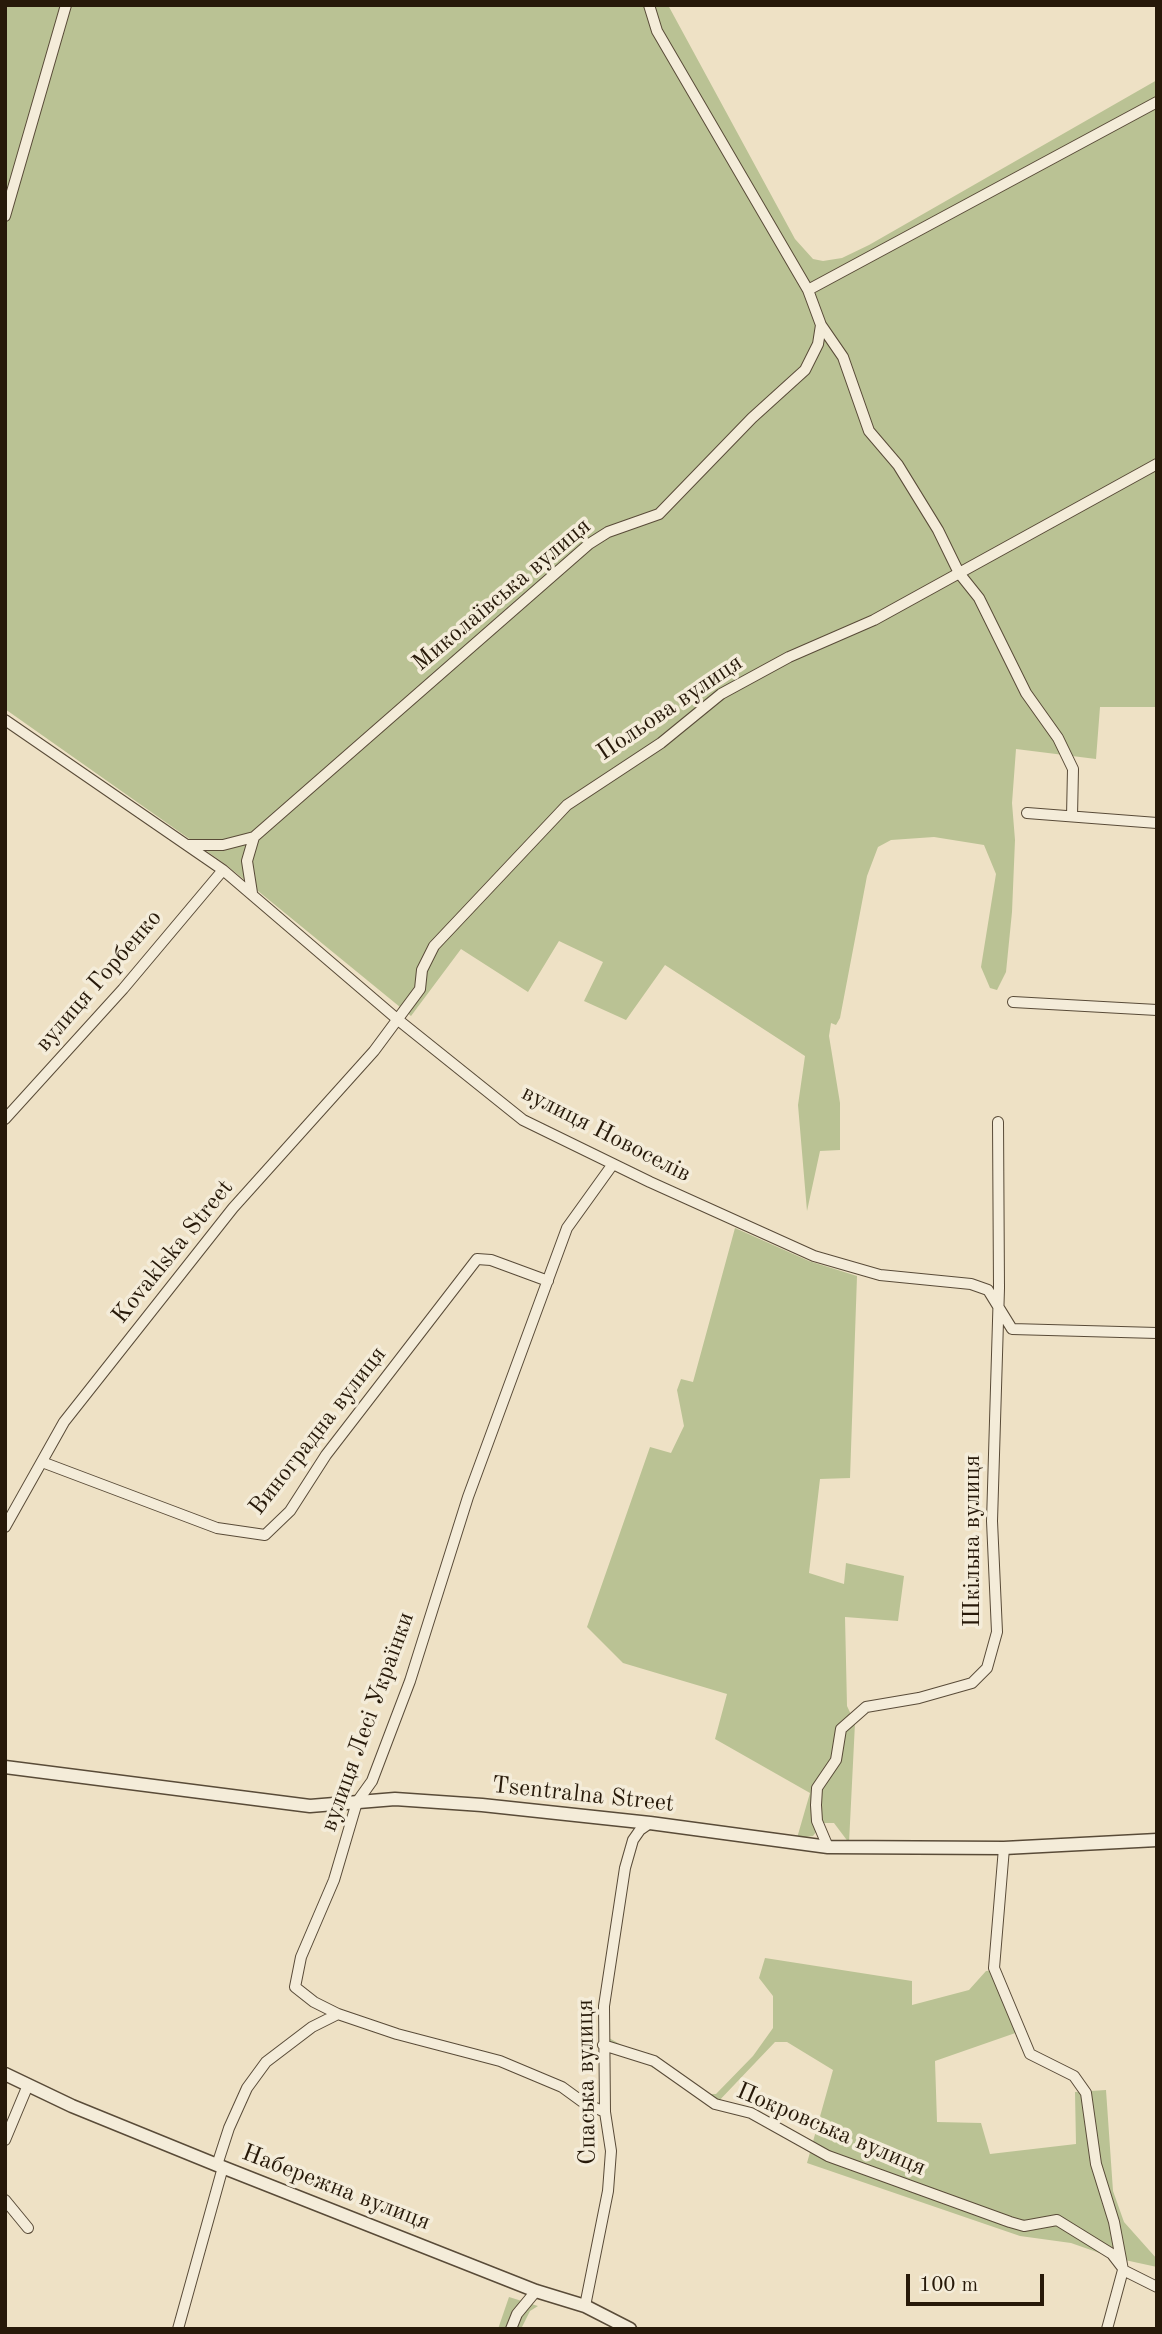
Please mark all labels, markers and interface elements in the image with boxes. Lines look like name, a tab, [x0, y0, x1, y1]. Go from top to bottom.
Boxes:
street label: Миколаївська вулиця	[407, 512, 597, 678]
street label: Польова вулиця	[592, 649, 748, 767]
street label: вулиця Горбенко	[30, 904, 168, 1058]
street label: вулиця Новоселів	[517, 1079, 695, 1189]
street label: Kovaklska Street	[106, 1174, 240, 1330]
street label: Виноградна вулиця	[243, 1341, 393, 1521]
street label: Шкільна вулиця	[959, 1455, 987, 1627]
street label: вулиця Лесі Українки	[315, 1608, 421, 1836]
street label: Tsentralna Street	[490, 1771, 676, 1819]
street label: Спаська вулиця	[571, 1999, 603, 2165]
street label: Покровська вулиця	[732, 2077, 930, 2183]
street label: Набережна вулиця	[238, 2139, 434, 2237]
scale bar	[910, 2260, 1048, 2304]
text: 100 m	[919, 2275, 978, 2296]

